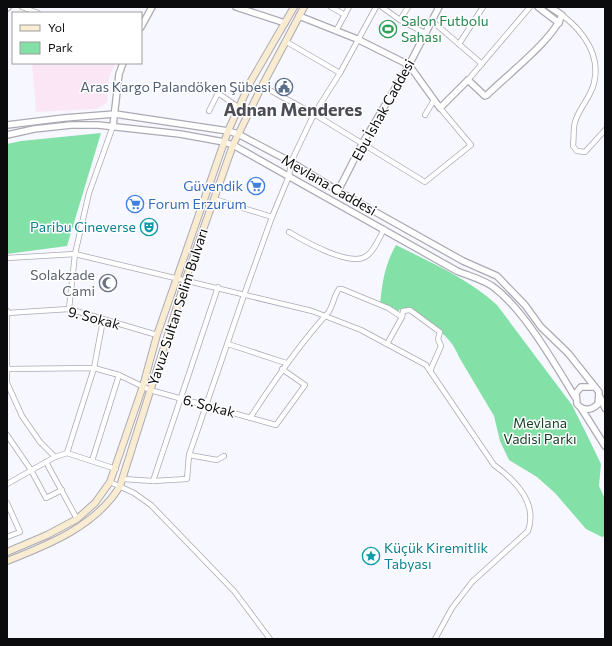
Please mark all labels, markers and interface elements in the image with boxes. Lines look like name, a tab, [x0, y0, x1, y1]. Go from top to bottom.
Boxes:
legend	[12, 12, 142, 64]
place label: Salon Futbolu Sahası	[401, 12, 489, 45]
sports icon: Salon Futbolu Sahası	[378, 19, 398, 39]
text: Yol	[48, 20, 65, 34]
text: Park	[48, 40, 74, 54]
street label: Ebu İshak Caddesi	[348, 56, 417, 163]
public building icon: Aras Kargo Palandöken Şübesi	[274, 77, 294, 97]
place label: Aras Kargo Palandöken Şübesi	[80, 78, 271, 95]
district label: Adnan Menderes	[224, 98, 362, 120]
street label: Mevlana Caddesi	[279, 150, 380, 219]
supermarket icon: Güvendik	[246, 176, 266, 196]
place label: Güvendik	[183, 177, 243, 194]
supermarket icon: Forum Erzurum	[125, 194, 145, 214]
place label: Forum Erzurum	[148, 195, 247, 212]
theatre icon: Paribu Cineverse	[139, 217, 159, 237]
place label: Paribu Cineverse	[30, 218, 136, 235]
street label: Yavuz Sultan Selim Bulvarı	[144, 226, 211, 388]
place label: Solakzade Cami	[30, 266, 95, 299]
mosque icon: Solakzade Cami	[98, 273, 118, 293]
street label: 9. Sokak	[66, 302, 122, 333]
street label: 6. Sokak	[181, 390, 237, 421]
park label: Mevlana Vadisi Parkı	[503, 414, 577, 447]
place label: Küçük Kiremitlik Tabyası	[384, 539, 488, 572]
place icon: Küçük Kiremitlik Tabyası	[361, 546, 381, 566]

